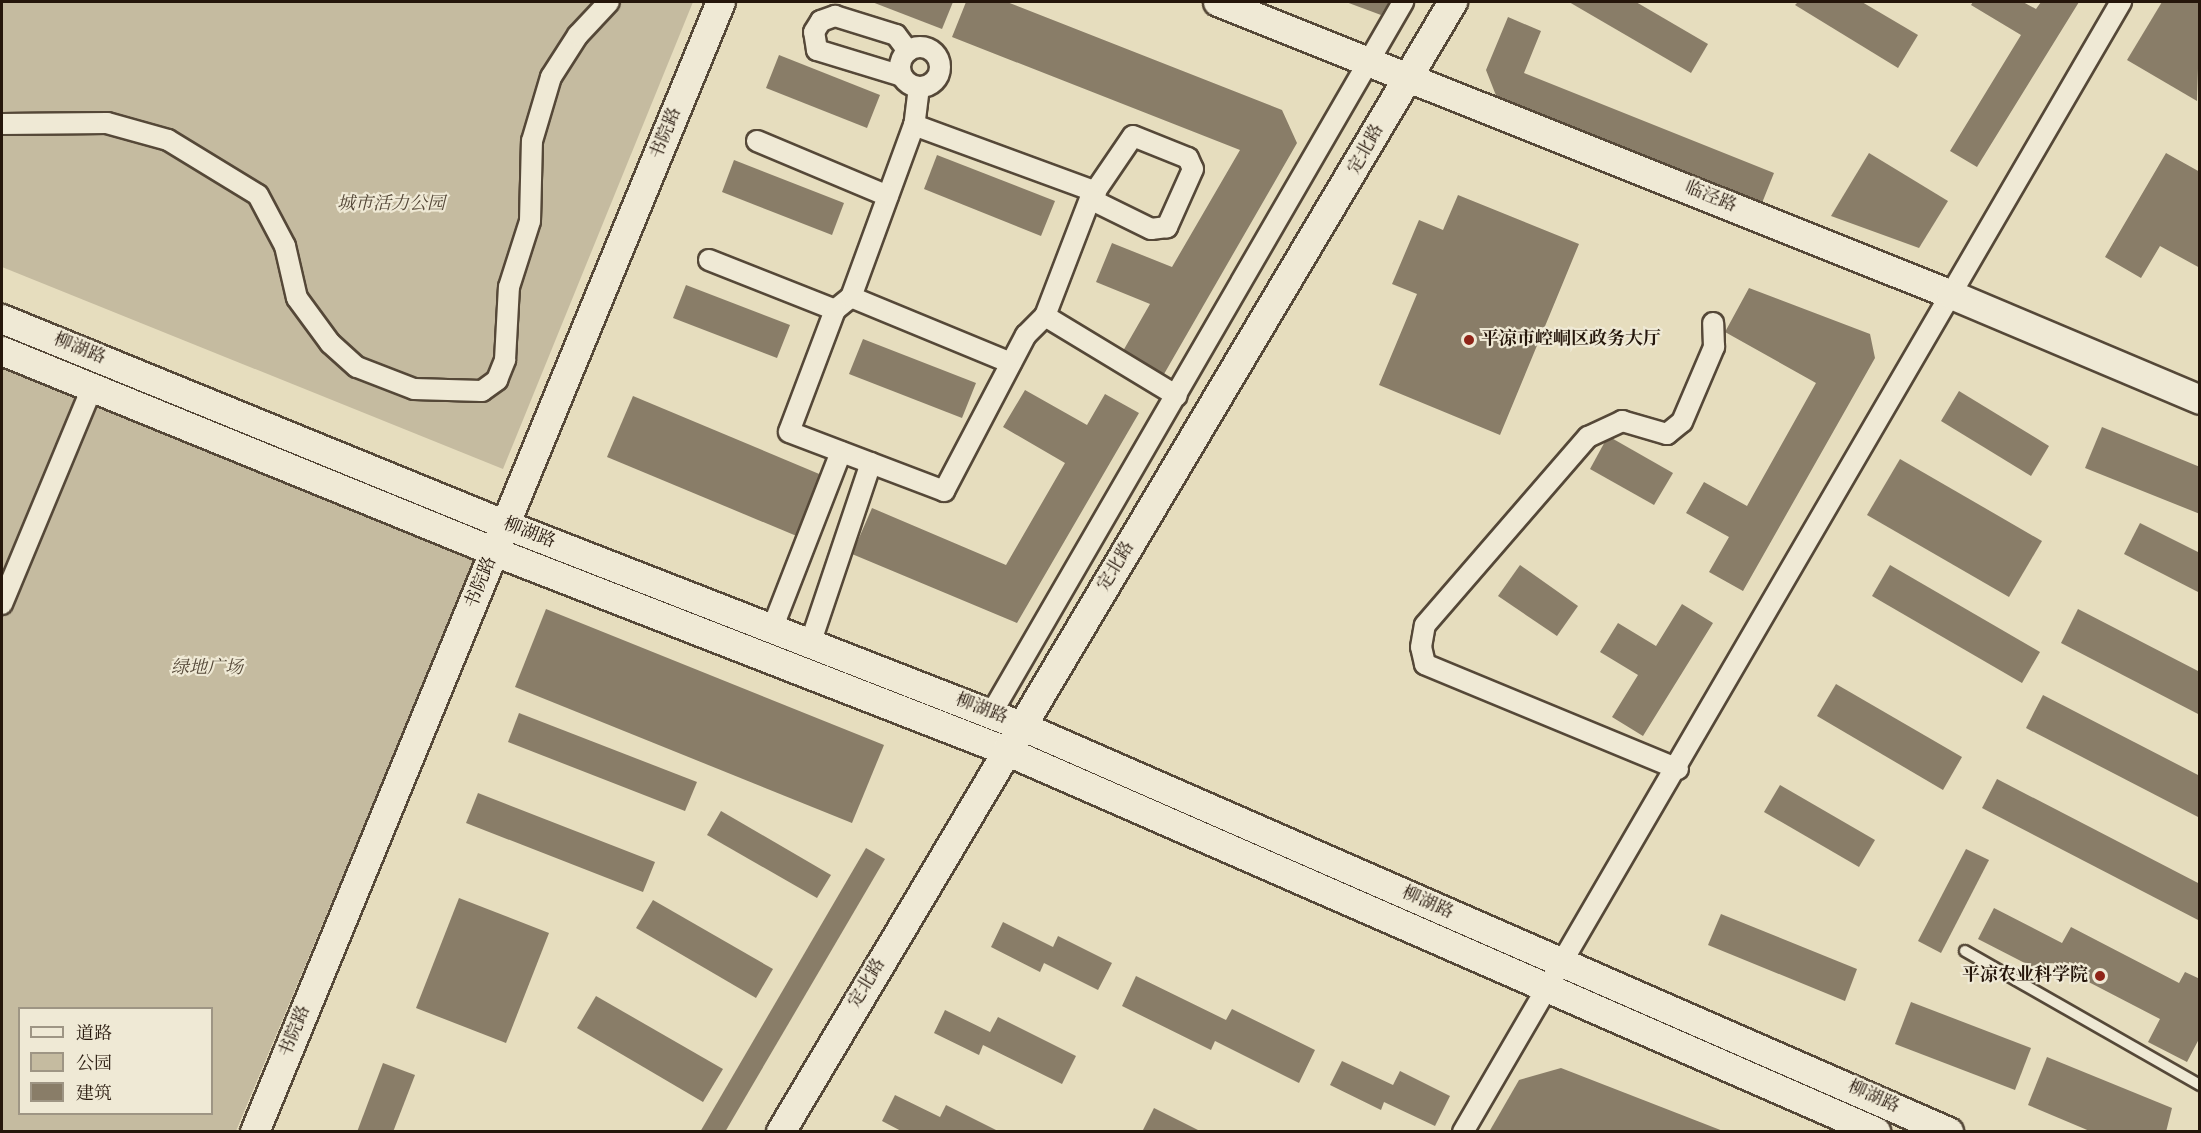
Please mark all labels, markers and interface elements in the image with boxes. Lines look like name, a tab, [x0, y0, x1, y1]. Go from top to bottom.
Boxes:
street label: 书院路	[647, 105, 687, 163]
street label: 定北路	[1344, 121, 1390, 179]
street label: 临泾路	[1681, 178, 1739, 218]
park label: 城市活力公园	[337, 194, 445, 216]
place label: 平凉市崆峒区政务大厅	[1481, 329, 1661, 351]
street label: 柳湖路	[50, 330, 108, 370]
marker: 平凉市崆峒区政务大厅	[1462, 333, 1476, 347]
street label: 柳湖路	[500, 514, 558, 554]
street label: 定北路	[1094, 538, 1140, 596]
street label: 书院路	[462, 554, 502, 612]
park label: 绿地广场	[171, 658, 243, 680]
street label: 柳湖路	[952, 690, 1010, 730]
street label: 柳湖路	[1398, 883, 1456, 925]
street label: 定北路	[845, 955, 891, 1013]
place label: 平凉农业科学院	[1962, 965, 2088, 987]
marker: 平凉农业科学院	[2093, 969, 2107, 983]
street label: 书院路	[276, 1003, 316, 1061]
legend	[18, 1007, 213, 1115]
text: 道路	[76, 1022, 112, 1047]
text: 公园	[76, 1052, 112, 1077]
street label: 柳湖路	[1844, 1077, 1902, 1119]
text: 建筑	[76, 1082, 112, 1107]

